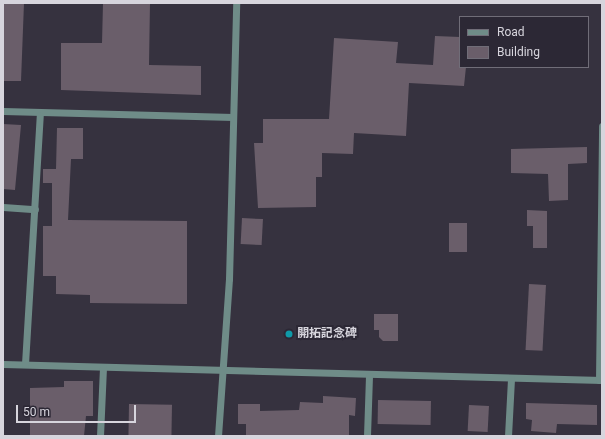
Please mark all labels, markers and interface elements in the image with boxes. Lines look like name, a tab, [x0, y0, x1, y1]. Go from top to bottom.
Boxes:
legend	[459, 16, 589, 68]
text: Road	[497, 25, 525, 39]
text: Building	[497, 45, 540, 59]
place label: 開拓記念碑	[297, 327, 357, 341]
marker: 開拓記念碑	[284, 329, 294, 339]
scale bar	[18, 397, 138, 423]
text: 50 m	[23, 405, 50, 419]

